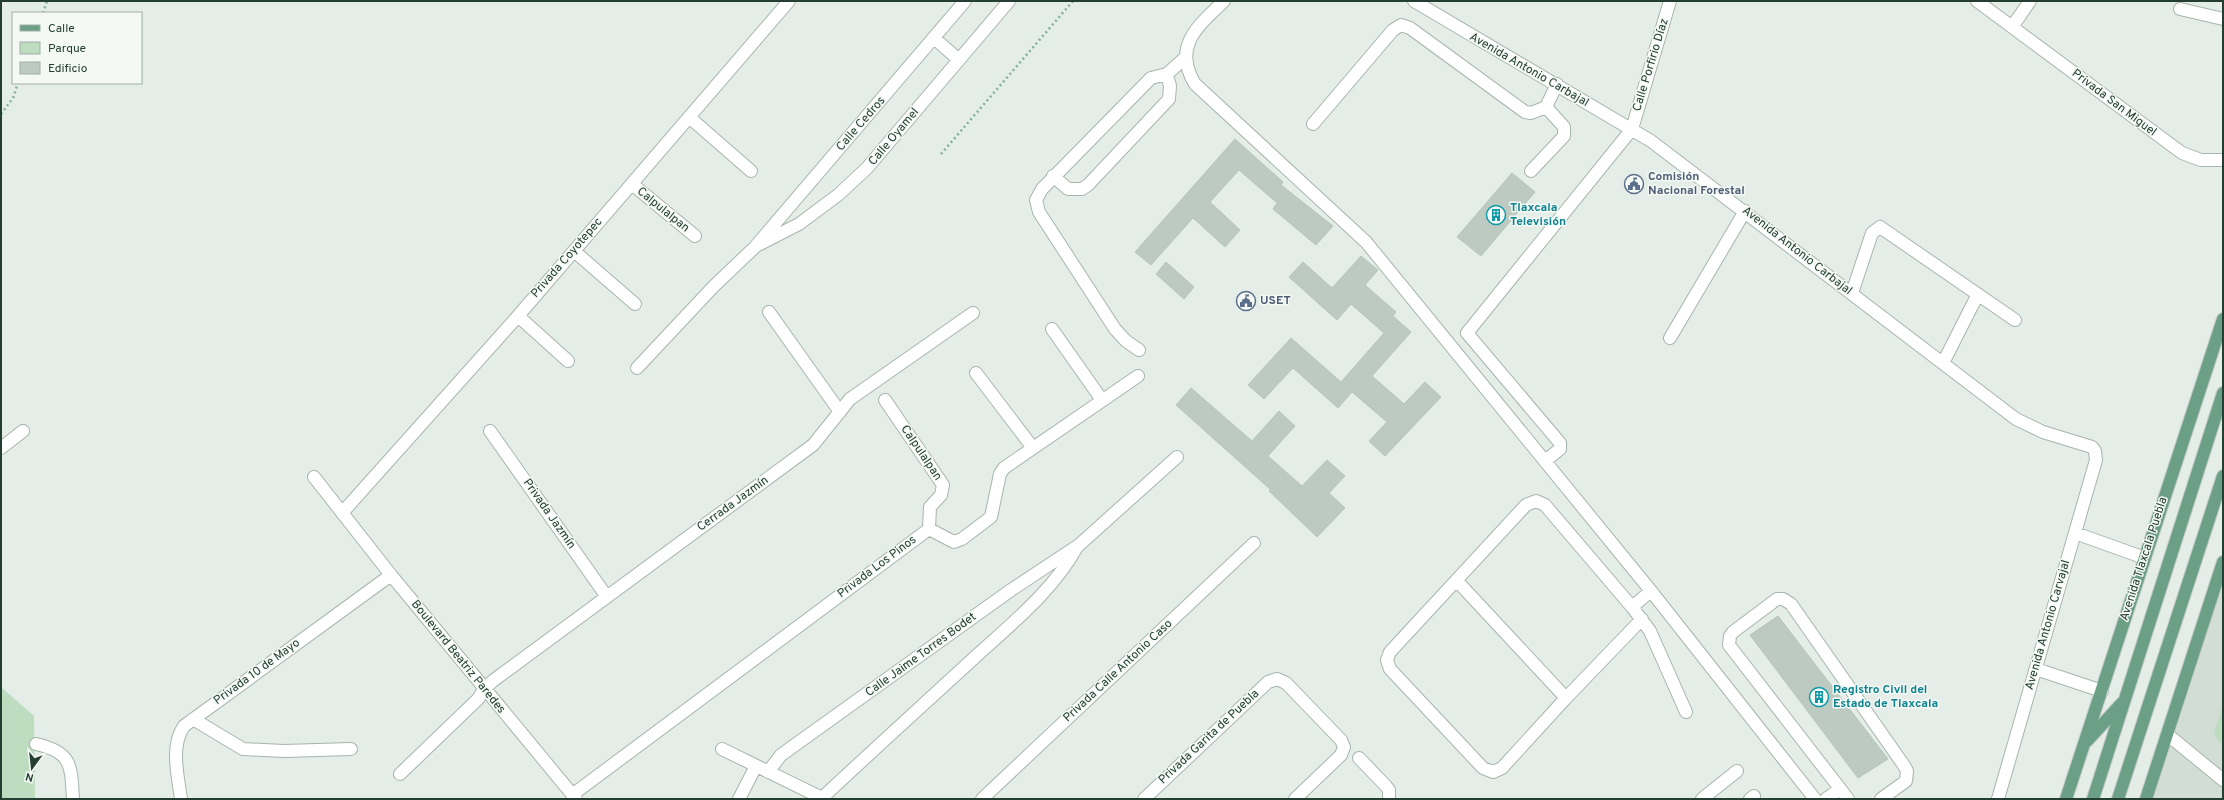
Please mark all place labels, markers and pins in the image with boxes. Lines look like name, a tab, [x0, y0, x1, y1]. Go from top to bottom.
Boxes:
place label: Comisión Nacional Forestal	[1648, 169, 1745, 199]
public building icon: Comisión Nacional Forestal	[1623, 173, 1645, 195]
place label: Tlaxcala Televisión	[1510, 200, 1566, 230]
building icon: Tlaxcala Televisión	[1485, 204, 1507, 226]
public building icon: USET	[1235, 290, 1257, 312]
place label: USET	[1260, 293, 1291, 309]
place label: Registro Civil del Estado de Tlaxcala	[1833, 682, 1938, 712]
building icon: Registro Civil del Estado de Tlaxcala	[1808, 686, 1830, 708]

